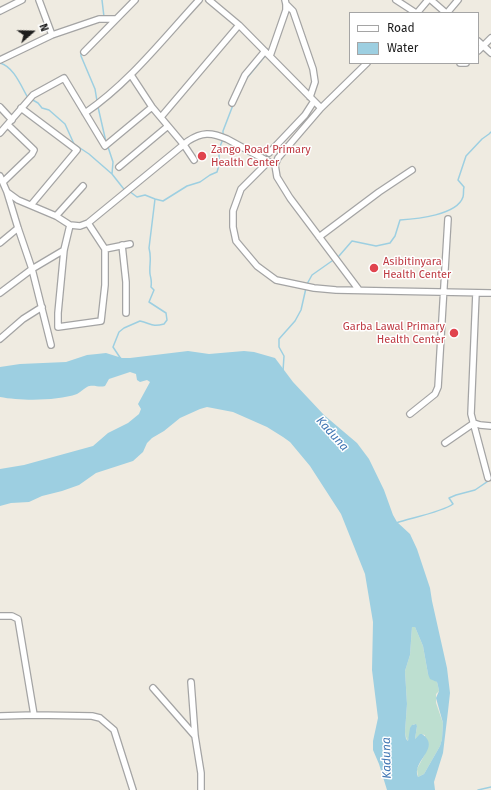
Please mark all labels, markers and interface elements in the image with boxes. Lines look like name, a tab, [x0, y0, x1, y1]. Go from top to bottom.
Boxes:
north arrow	[12, 12, 52, 52]
legend	[349, 12, 479, 64]
text: Road	[387, 21, 415, 35]
text: N	[36, 22, 51, 33]
text: Water	[387, 41, 418, 55]
place label: Zango Road Primary Health Center	[211, 143, 311, 169]
marker: Zango Road Primary Health Center	[196, 150, 208, 162]
place label: Asibitinyara Health Center	[383, 255, 451, 281]
marker: Asibitinyara Health Center	[368, 262, 380, 274]
place label: Garba Lawal Primary Health Center	[343, 320, 445, 346]
marker: Garba Lawal Primary Health Center	[448, 327, 460, 339]
water label: Kaduna	[313, 414, 351, 454]
water label: Kaduna	[379, 737, 395, 779]

